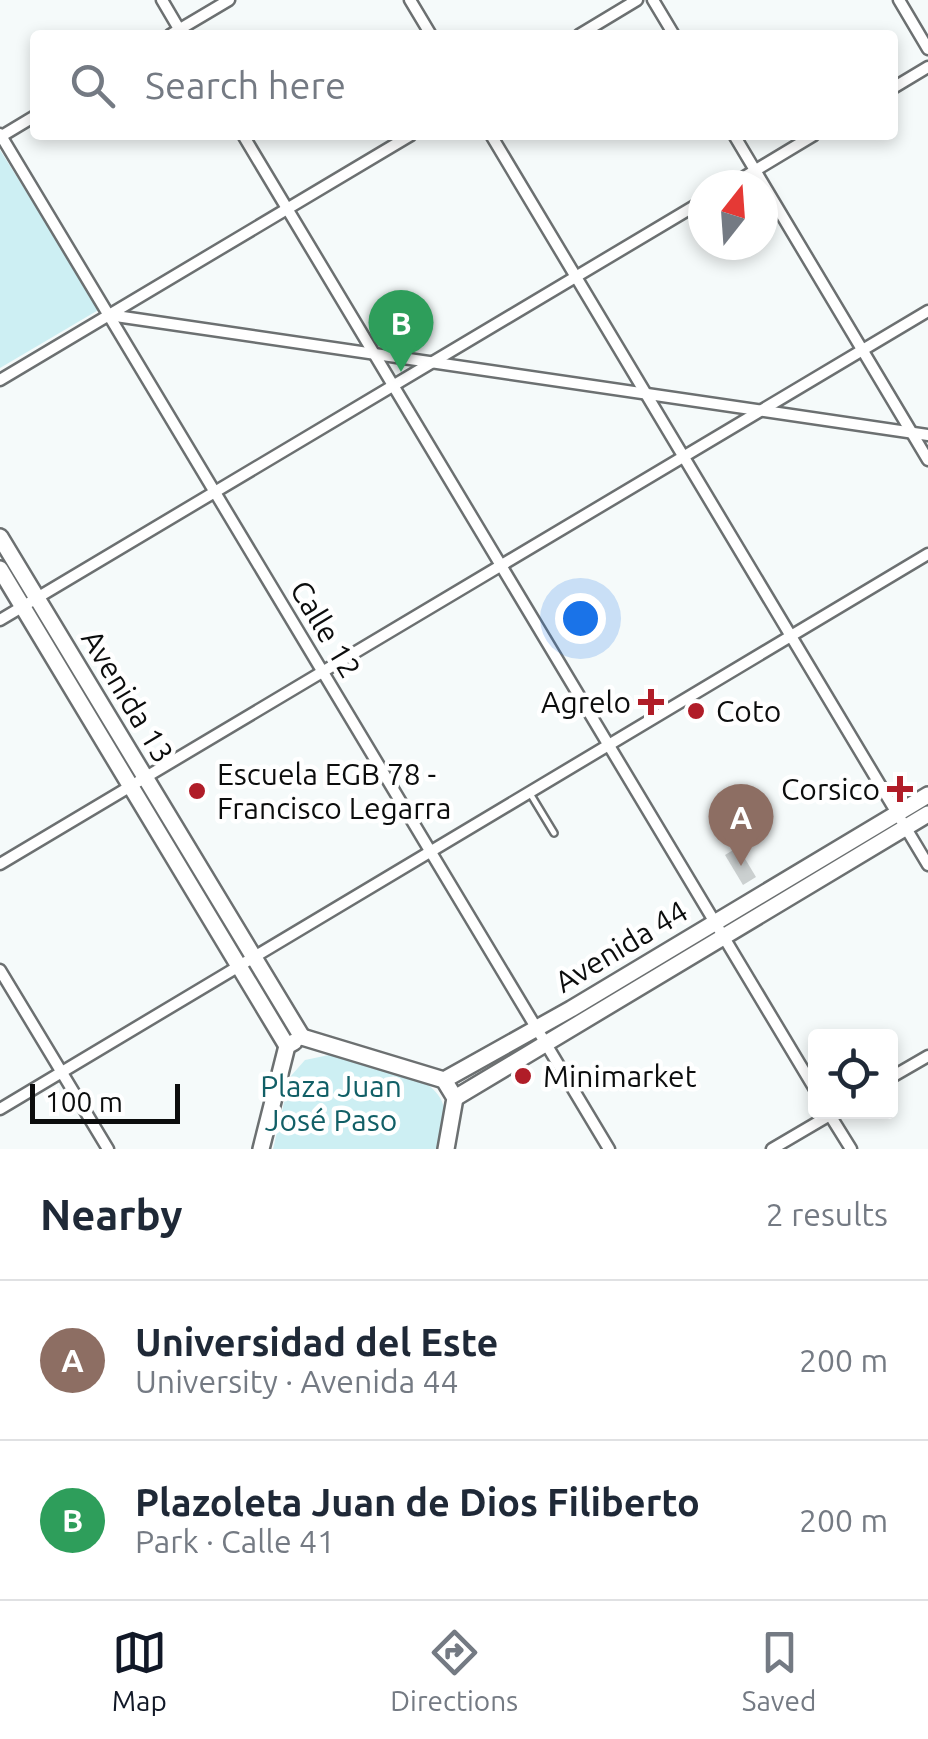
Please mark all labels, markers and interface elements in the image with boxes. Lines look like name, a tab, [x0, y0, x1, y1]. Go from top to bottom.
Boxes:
search box	[30, 30, 898, 140]
icon: search	[65, 58, 120, 113]
text: Search here	[145, 64, 346, 106]
north arrow	[688, 170, 778, 260]
pin: B	[368, 290, 434, 372]
street label: Calle 12	[284, 574, 368, 684]
your location	[555, 593, 606, 644]
street label: Avenida 13	[75, 624, 181, 768]
place label: Agrelo	[541, 685, 631, 719]
marker: Agrelo	[640, 691, 662, 713]
place label: Coto	[716, 694, 781, 728]
marker: Coto	[685, 700, 707, 722]
place label: Escuela EGB 78 - Francisco Legarra	[217, 757, 451, 825]
place label: Corsico	[781, 772, 880, 806]
marker: Corsico	[889, 778, 911, 800]
marker: Escuela EGB 78 - Francisco Legarra	[186, 780, 208, 802]
pin: A	[708, 784, 774, 866]
street label: Avenida 44	[549, 893, 693, 999]
map controls	[808, 1029, 898, 1119]
button: locate	[808, 1029, 898, 1119]
place label: Minimarket	[543, 1059, 697, 1093]
marker: Minimarket	[512, 1065, 534, 1087]
park label: Plaza Juan José Paso	[260, 1069, 402, 1137]
scale bar	[30, 1079, 180, 1124]
text: 100 m	[45, 1086, 123, 1117]
text: Nearby	[40, 1191, 183, 1238]
text: 2 results	[766, 1196, 888, 1232]
text: Universidad del Este	[135, 1321, 498, 1363]
text: A	[61, 1342, 84, 1378]
text: 200 m	[799, 1342, 888, 1378]
text: University · Avenida 44	[135, 1363, 459, 1399]
text: Plazoleta Juan de Dios Filiberto	[135, 1481, 700, 1523]
text: B	[62, 1502, 83, 1538]
text: 200 m	[799, 1502, 888, 1538]
text: Park · Calle 41	[135, 1523, 335, 1559]
tab: Map	[112, 1625, 167, 1716]
tab: Directions	[390, 1625, 518, 1716]
tab: Saved	[742, 1625, 816, 1716]

